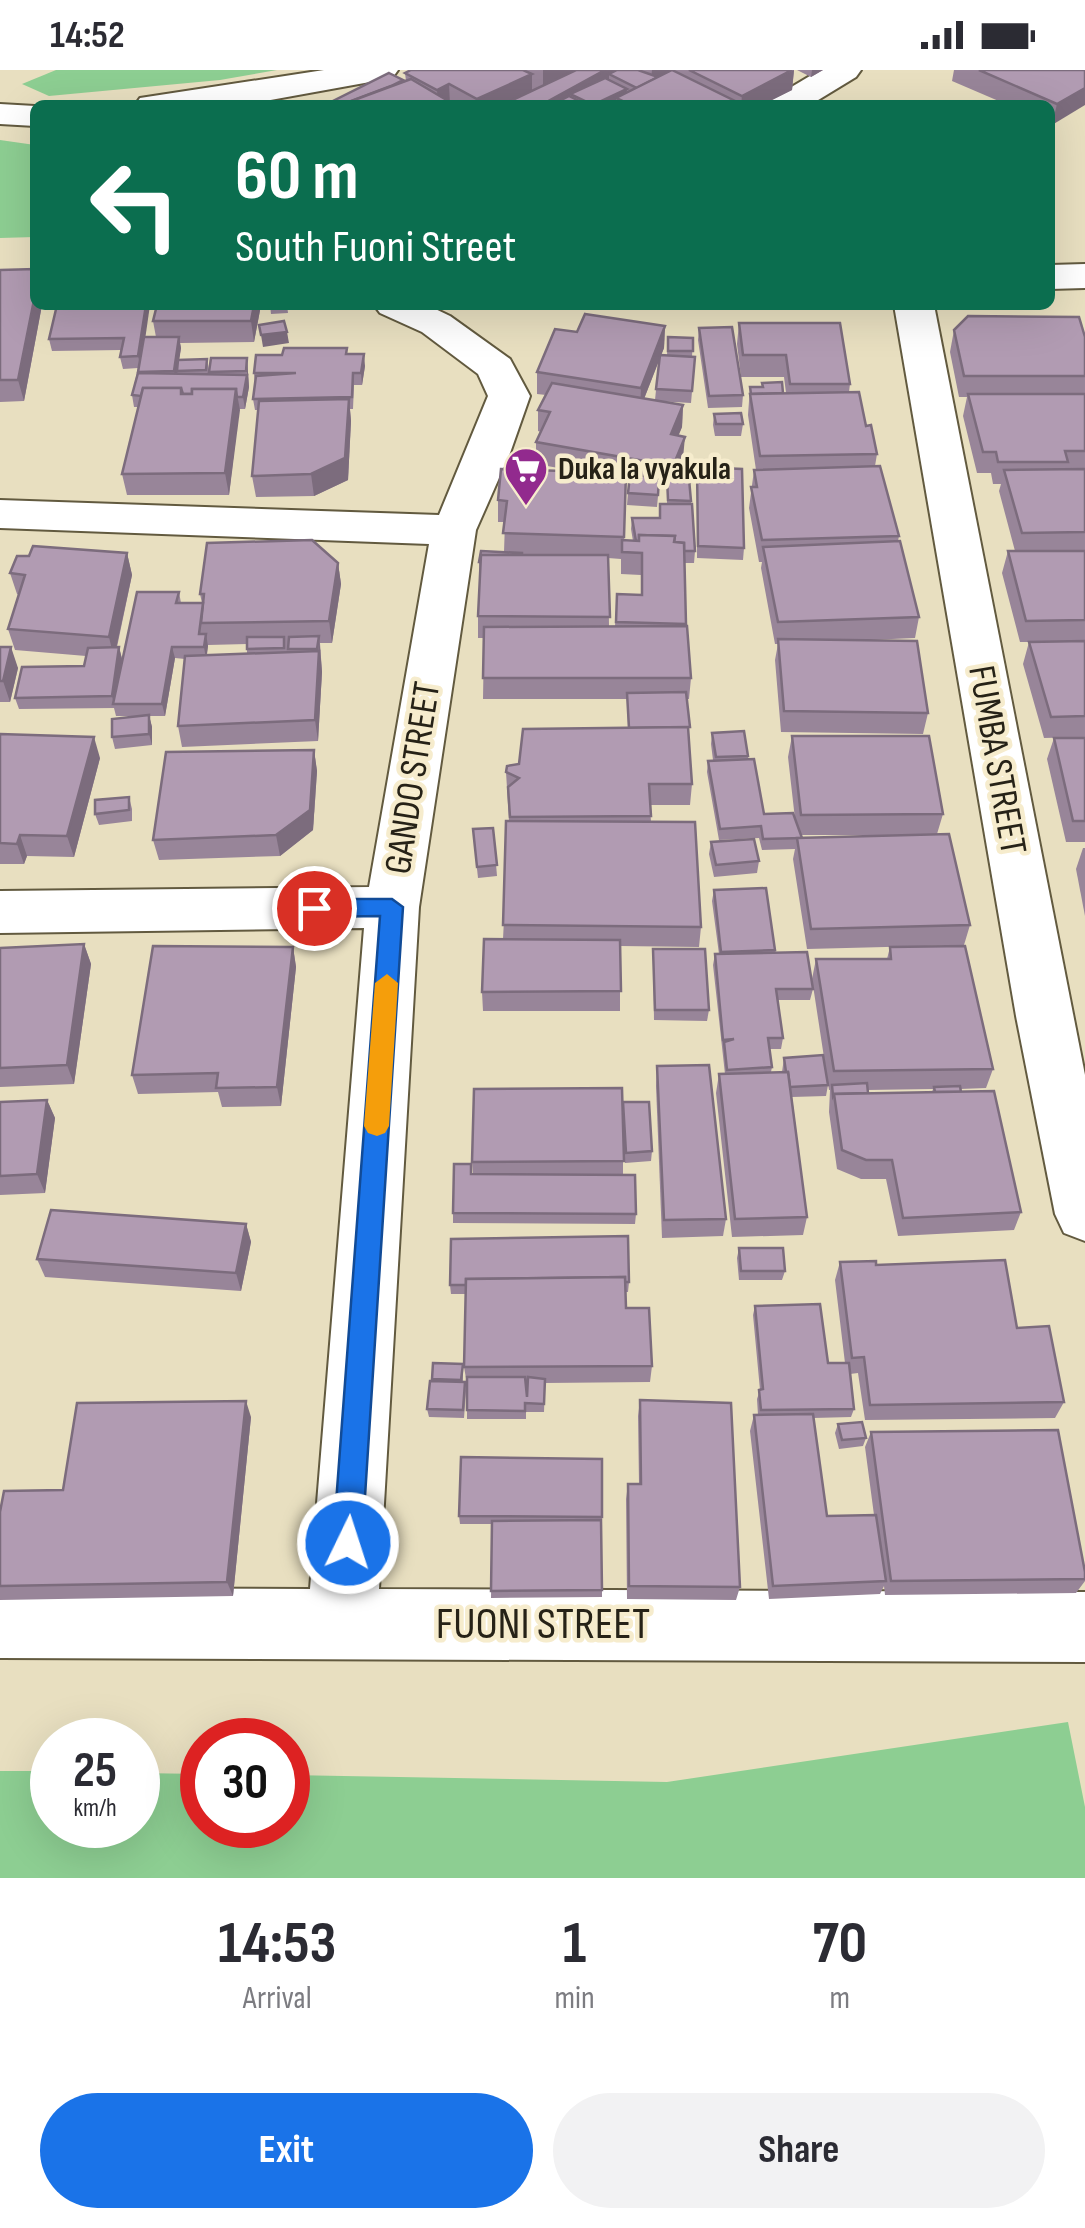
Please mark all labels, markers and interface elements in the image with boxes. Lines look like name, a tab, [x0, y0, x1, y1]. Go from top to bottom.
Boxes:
text: 14:52	[50, 13, 125, 58]
text: 60 m	[235, 135, 359, 219]
icon: left	[70, 140, 200, 270]
text: South Fuoni Street	[235, 220, 516, 275]
supermarket icon: Duka la vyakula	[503, 446, 549, 507]
place label: Duka la vyakula	[558, 450, 731, 489]
street label: FUMBA STREET	[958, 662, 1036, 858]
street label: GANDO STREET	[376, 679, 450, 877]
pin	[272, 866, 357, 951]
icon: arrive	[287, 881, 342, 936]
position arrow	[296, 1491, 400, 1595]
street label: FUONI STREET	[436, 1597, 650, 1652]
speed limit sign: 30	[180, 1718, 310, 1848]
text: 25	[73, 1741, 117, 1801]
text: km/h	[73, 1793, 117, 1824]
text: 14:53	[218, 1908, 336, 1980]
text: 1	[563, 1908, 586, 1980]
text: 70	[813, 1908, 867, 1980]
text: Arrival	[243, 1979, 312, 2018]
text: min	[554, 1979, 595, 2018]
text: m	[830, 1979, 850, 2018]
button: Exit	[40, 2093, 533, 2208]
button: Share	[553, 2093, 1045, 2208]

